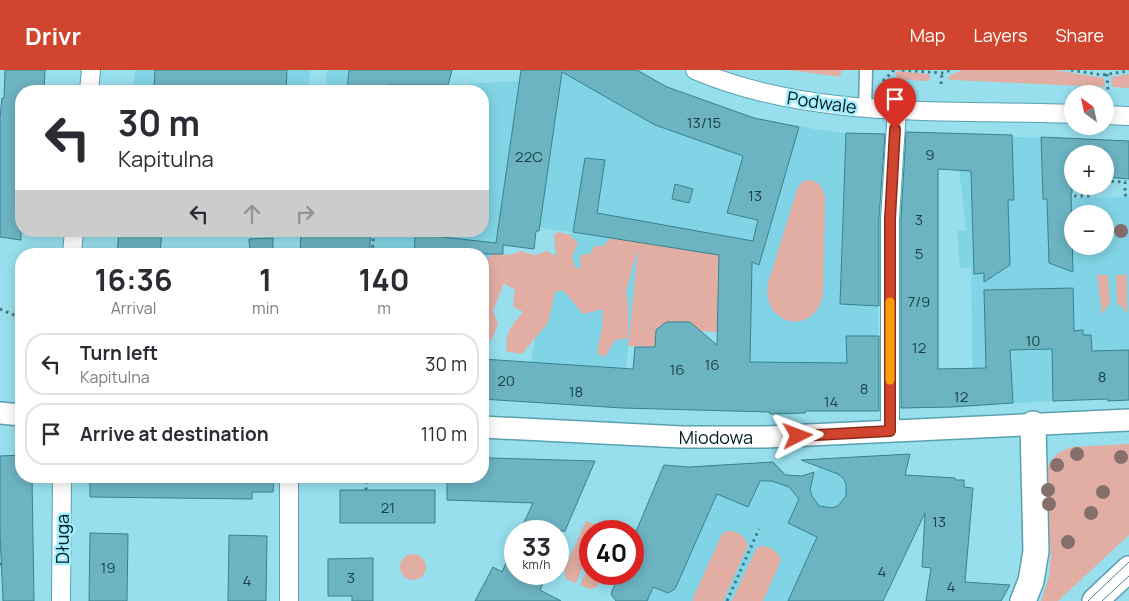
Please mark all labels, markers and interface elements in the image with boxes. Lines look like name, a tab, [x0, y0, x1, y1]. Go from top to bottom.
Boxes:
text: Drivr	[25, 19, 81, 52]
text: Map	[910, 23, 945, 47]
text: Layers	[973, 23, 1027, 47]
text: Share	[1055, 23, 1104, 47]
pin	[874, 78, 916, 129]
street label: Podwale	[786, 85, 858, 119]
icon: arrive	[881, 85, 909, 113]
north arrow	[1064, 85, 1114, 135]
map controls	[1064, 85, 1114, 255]
text: 30 m	[118, 99, 200, 147]
icon: left	[35, 105, 100, 170]
house number: 13/15	[687, 112, 721, 133]
text: Kapitulna	[118, 144, 214, 174]
house number: 9	[925, 144, 935, 165]
button: +	[1064, 145, 1114, 195]
house number: 22C	[515, 146, 543, 167]
house number: 13	[748, 185, 762, 206]
icon: left	[185, 200, 213, 228]
icon: ahead	[238, 200, 266, 228]
icon: right	[291, 200, 319, 228]
button: −	[1064, 205, 1114, 255]
house number: 3	[915, 209, 923, 230]
house number: 5	[915, 243, 923, 264]
text: 16:36	[94, 259, 173, 300]
text: 1	[259, 259, 272, 300]
text: 140	[358, 259, 410, 300]
house number: 7/9	[908, 291, 930, 312]
text: Arrival	[111, 297, 156, 319]
text: min	[252, 297, 279, 319]
text: m	[377, 297, 391, 319]
house number: 10	[1026, 330, 1041, 351]
house number: 12	[912, 337, 926, 358]
text: Turn left	[80, 340, 158, 366]
icon: left	[37, 350, 65, 378]
text: 30 m	[425, 351, 467, 377]
house number: 16	[704, 354, 720, 375]
house number: 16	[669, 359, 685, 380]
text: Kapitulna	[80, 366, 150, 388]
house number: 8	[1098, 366, 1106, 387]
house number: 20	[497, 370, 515, 391]
house number: 8	[860, 378, 868, 399]
house number: 18	[569, 381, 583, 402]
house number: 12	[954, 386, 968, 407]
house number: 14	[824, 391, 838, 412]
position arrow	[771, 409, 823, 461]
icon: arrive	[37, 420, 65, 448]
text: Arrive at destination	[80, 421, 269, 447]
text: 110 m	[421, 421, 467, 447]
street label: Miodowa	[679, 425, 753, 449]
house number: 21	[381, 497, 395, 518]
house number: 13	[932, 511, 946, 532]
street label: Długa	[50, 514, 74, 564]
speed limit sign: 40	[579, 520, 644, 585]
text: 33	[522, 529, 551, 564]
text: km/h	[523, 556, 550, 573]
house number: 19	[100, 557, 116, 578]
house number: 4	[878, 561, 887, 582]
house number: 3	[347, 567, 355, 588]
house number: 4	[243, 570, 252, 591]
house number: 4	[947, 576, 956, 597]

